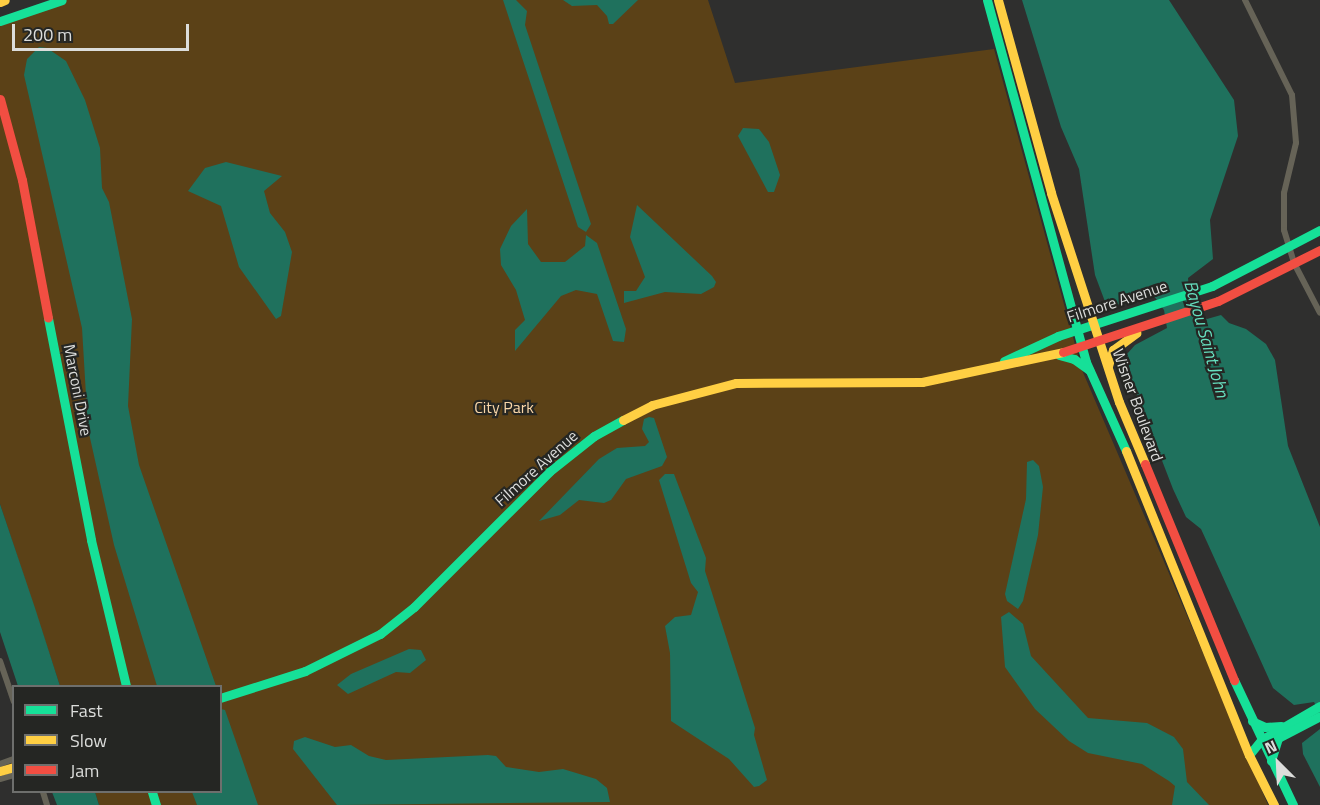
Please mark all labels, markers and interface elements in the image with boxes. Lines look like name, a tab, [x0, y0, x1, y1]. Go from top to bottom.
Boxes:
scale bar	[15, 12, 192, 50]
text: 200 m	[23, 21, 72, 48]
street label: Filmore Avenue	[1064, 276, 1170, 326]
water label: Bayou Saint John	[1179, 278, 1233, 400]
street label: Marconi Drive	[60, 343, 96, 437]
street label: Wisner Boulevard	[1109, 346, 1167, 464]
park label: City Park	[474, 397, 534, 417]
street label: Filmore Avenue	[491, 426, 581, 510]
legend	[12, 685, 222, 793]
text: Fast	[70, 697, 103, 724]
text: Slow	[70, 727, 107, 754]
north arrow	[1248, 733, 1308, 793]
text: N	[1261, 733, 1281, 760]
text: Jam	[70, 757, 99, 784]

